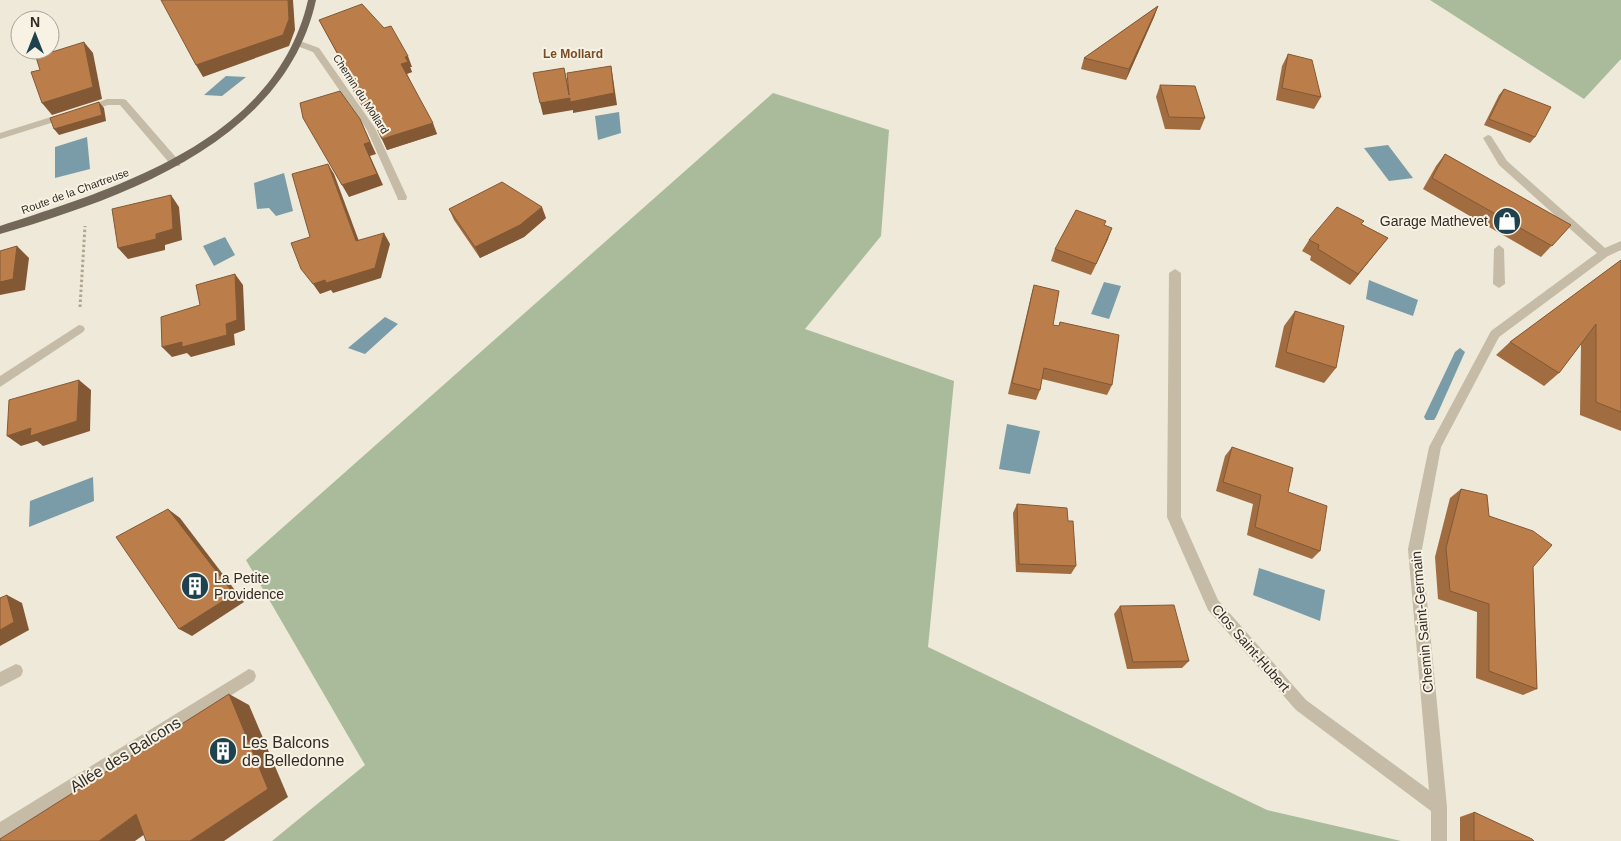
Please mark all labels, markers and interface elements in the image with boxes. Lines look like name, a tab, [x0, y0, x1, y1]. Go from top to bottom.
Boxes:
north arrow	[10, 10, 60, 60]
text: N	[30, 14, 40, 30]
district label: Le Mollard	[543, 47, 603, 61]
street label: Chemin du Mollard	[331, 52, 391, 136]
street label: Route de la Chartreuse	[20, 166, 130, 216]
shop icon: Garage Mathevet	[1492, 206, 1522, 236]
place label: Garage Mathevet	[1380, 213, 1488, 229]
street label: Chemin Saint-Germain	[1408, 550, 1436, 694]
place label: La Petite Providence	[214, 570, 284, 602]
building icon: La Petite Providence	[180, 571, 210, 601]
street label: Clos Saint-Hubert	[1209, 601, 1293, 695]
street label: Allée des Balcons	[67, 714, 184, 795]
place label: Les Balcons de Belledonne	[242, 734, 344, 769]
building icon: Les Balcons de Belledonne	[208, 736, 238, 766]

